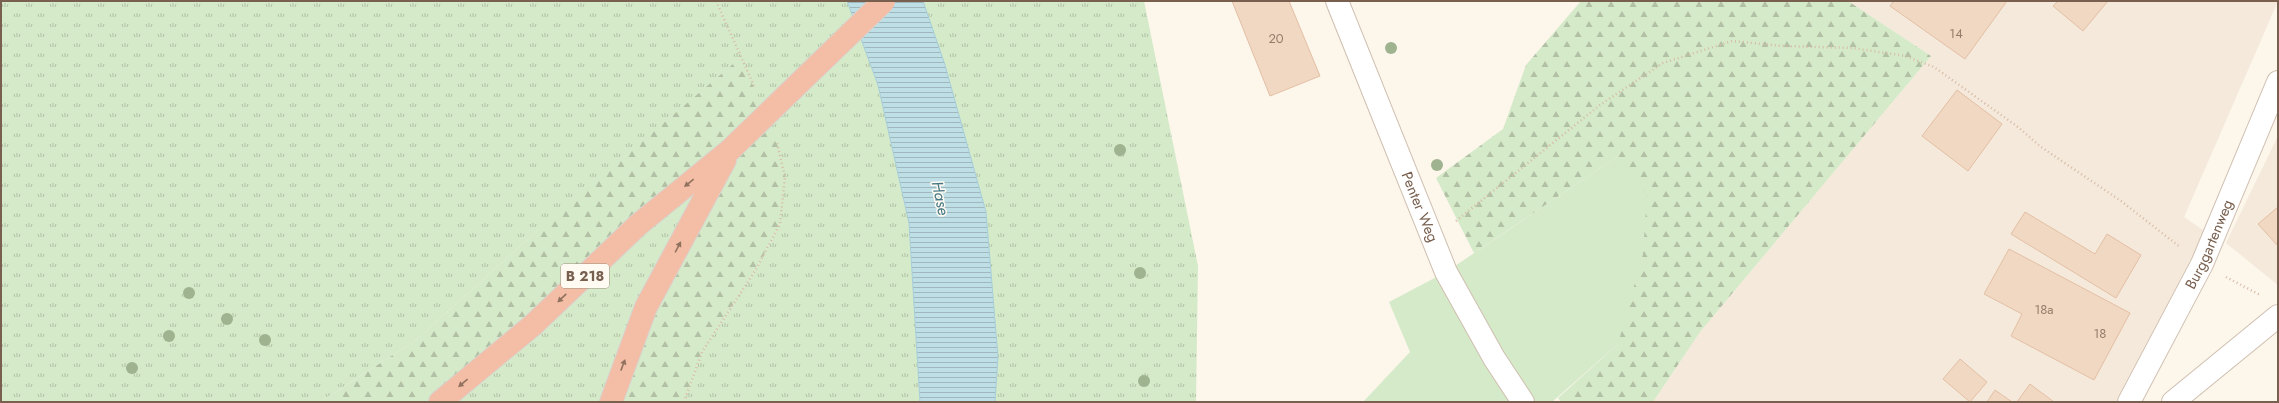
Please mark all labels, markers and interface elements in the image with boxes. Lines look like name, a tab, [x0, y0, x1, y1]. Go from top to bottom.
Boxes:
house number: 14	[1949, 24, 1963, 43]
house number: 20	[1268, 29, 1284, 48]
street label: Penter Weg	[1396, 168, 1444, 246]
one-way arrow	[684, 179, 695, 188]
water label: Hase	[926, 179, 955, 217]
street label: Burggartenweg	[2180, 196, 2239, 293]
one-way arrow	[674, 241, 681, 253]
road number: B 218	[561, 264, 609, 288]
one-way arrow	[557, 293, 566, 302]
house number: 18a	[2034, 300, 2054, 319]
house number: 18	[2094, 324, 2106, 343]
one-way arrow	[621, 359, 627, 371]
one-way arrow	[458, 379, 469, 388]

